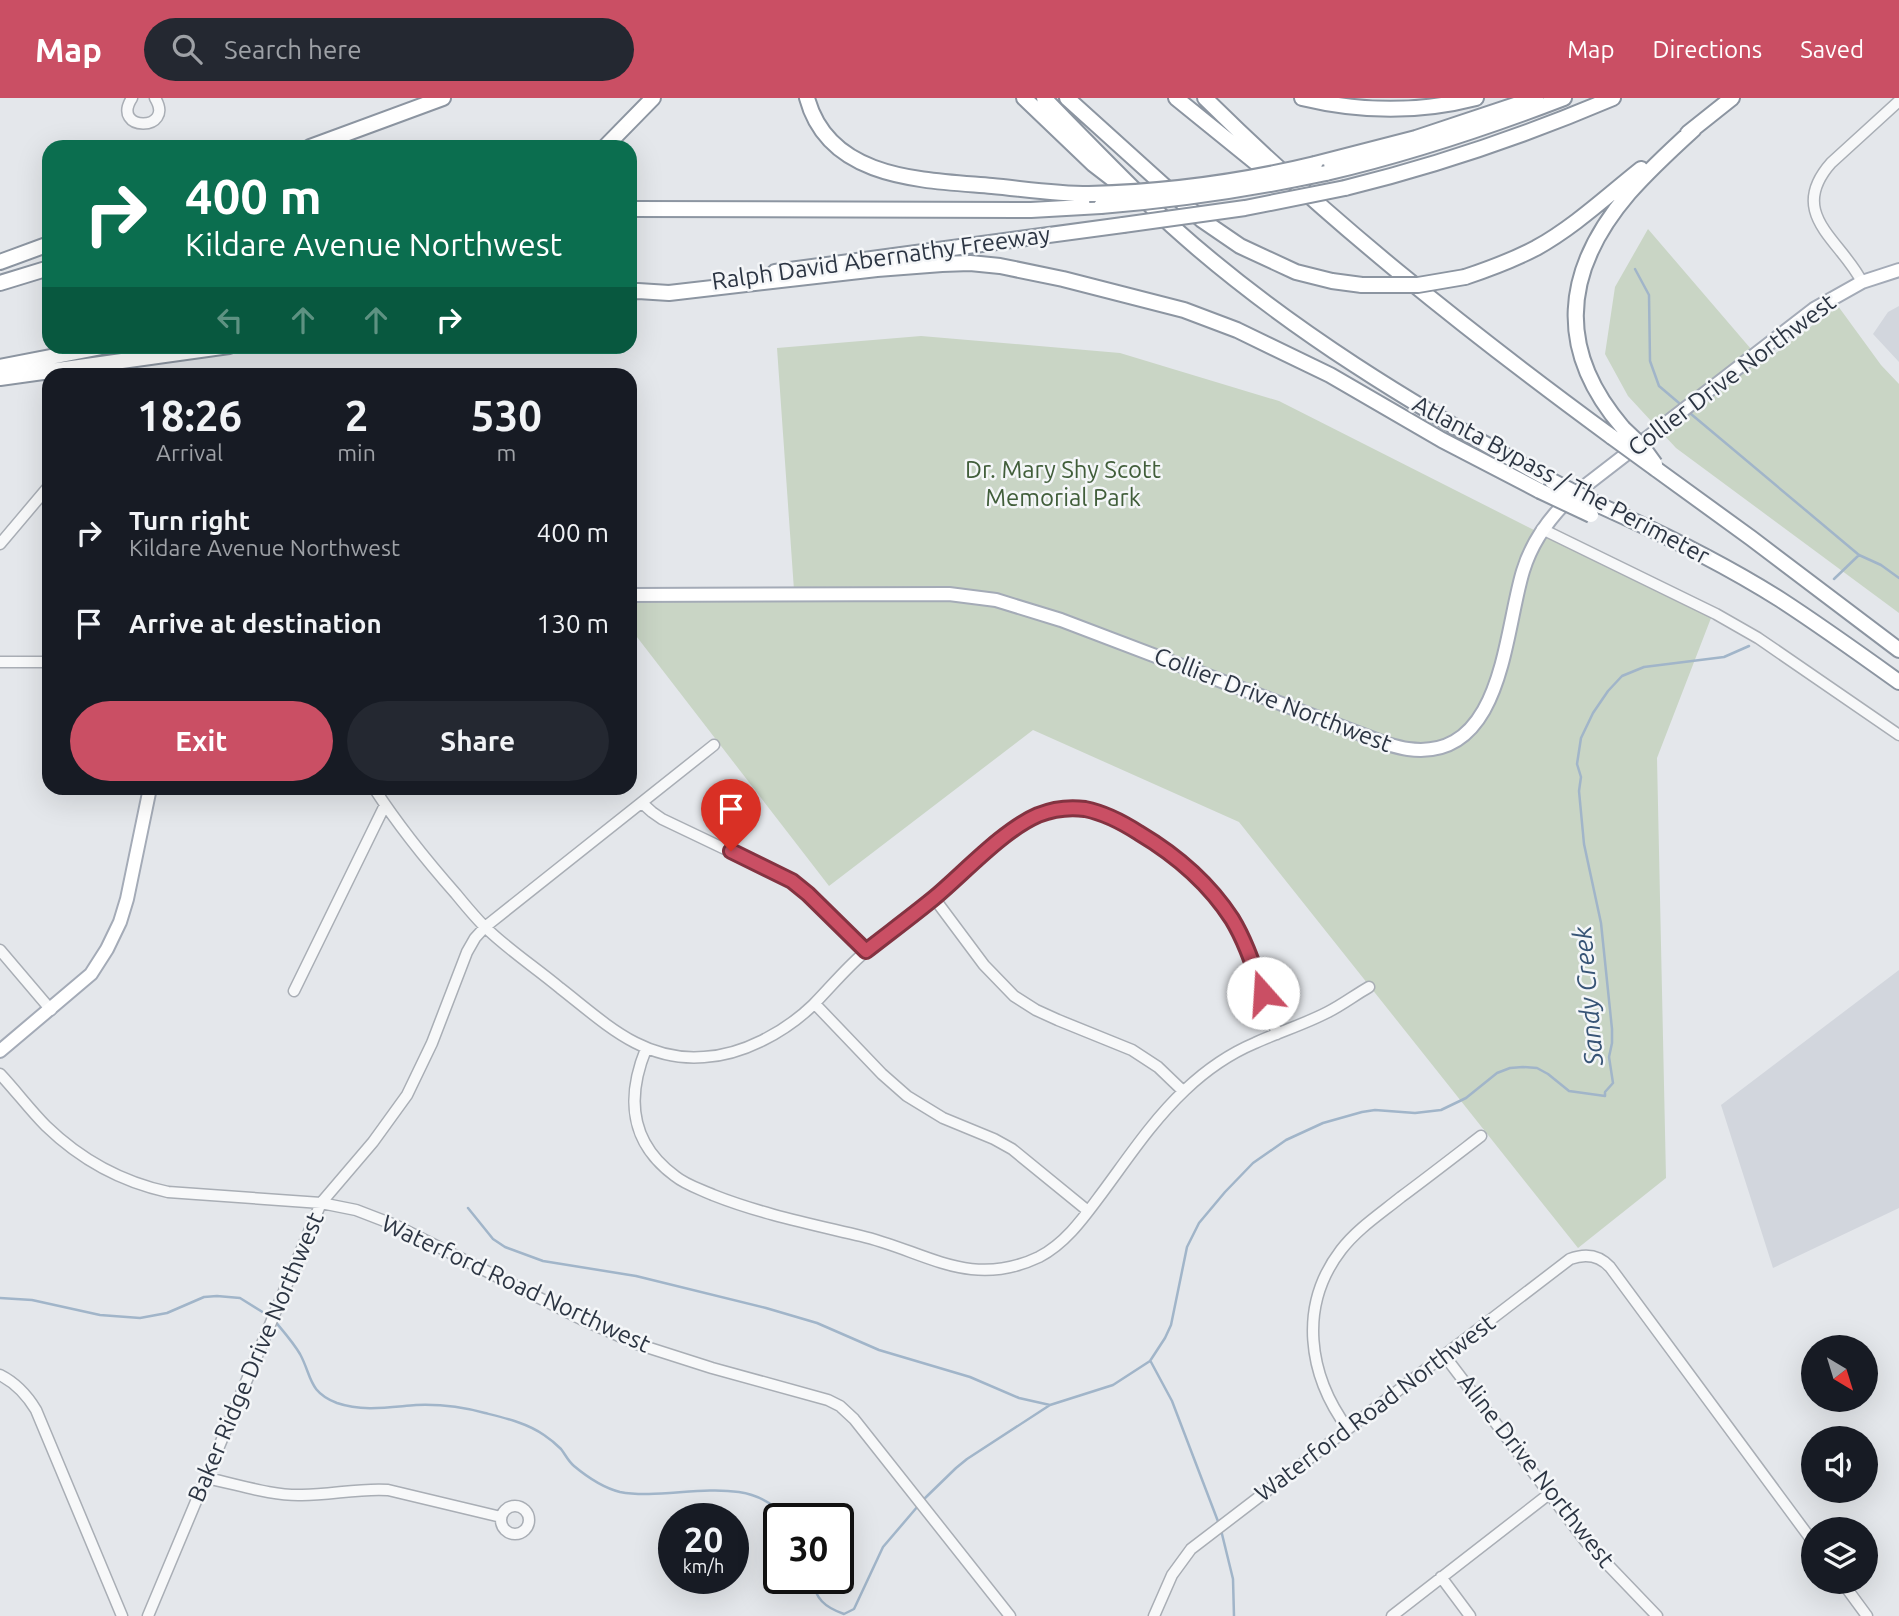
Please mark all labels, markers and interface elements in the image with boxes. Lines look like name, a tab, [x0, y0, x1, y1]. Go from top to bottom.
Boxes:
search box	[144, 18, 634, 81]
icon: search	[168, 30, 206, 68]
text: Map	[35, 31, 102, 68]
text: Search here	[224, 35, 362, 64]
text: Map	[1567, 36, 1614, 63]
text: Directions	[1652, 36, 1762, 63]
text: Saved	[1800, 36, 1864, 63]
icon: right	[70, 168, 161, 259]
text: 400 m	[185, 168, 322, 223]
street label: Ralph David Abernathy Freeway	[710, 220, 1052, 295]
text: Kildare Avenue Northwest	[185, 226, 562, 262]
street label: Collier Drive Northwest	[1623, 288, 1841, 461]
icon: left	[211, 301, 249, 339]
icon: ahead	[284, 301, 322, 339]
icon: ahead	[357, 301, 395, 339]
icon: right	[430, 301, 468, 339]
street label: Atlanta Bypass / The Perimeter	[1408, 390, 1714, 569]
text: 18:26	[137, 392, 242, 439]
text: 2	[345, 392, 368, 439]
text: 530	[471, 392, 542, 439]
text: Arrival	[156, 440, 223, 465]
text: min	[337, 440, 376, 465]
text: m	[496, 440, 516, 465]
park label: Dr. Mary Shy Scott Memorial Park	[965, 456, 1162, 511]
text: Turn right	[129, 506, 250, 535]
icon: right	[70, 514, 108, 552]
text: 400 m	[537, 518, 609, 547]
text: Kildare Avenue Northwest	[129, 535, 400, 560]
icon: arrive	[70, 605, 108, 643]
text: Arrive at destination	[129, 609, 382, 638]
text: 130 m	[537, 609, 609, 638]
street label: Collier Drive Northwest	[1151, 642, 1396, 758]
button: Exit	[70, 701, 333, 781]
button: Share	[347, 701, 609, 781]
pin	[701, 779, 761, 851]
icon: arrive	[712, 790, 750, 828]
water label: Sandy Creek	[1567, 924, 1608, 1068]
position arrow	[1226, 956, 1300, 1030]
street label: Baker Ridge Drive Northwest	[182, 1207, 329, 1506]
street label: Waterford Road Northwest	[378, 1209, 655, 1358]
street label: Waterford Road Northwest	[1249, 1308, 1500, 1507]
north arrow	[1801, 1335, 1878, 1412]
map controls	[1801, 1335, 1878, 1594]
street label: Aline Drive Northwest	[1453, 1369, 1620, 1573]
button: sound	[1801, 1426, 1878, 1503]
speed limit sign: 30	[763, 1503, 854, 1594]
button: layers	[1801, 1517, 1878, 1594]
text: 20	[684, 1519, 723, 1559]
text: km/h	[683, 1556, 724, 1576]

